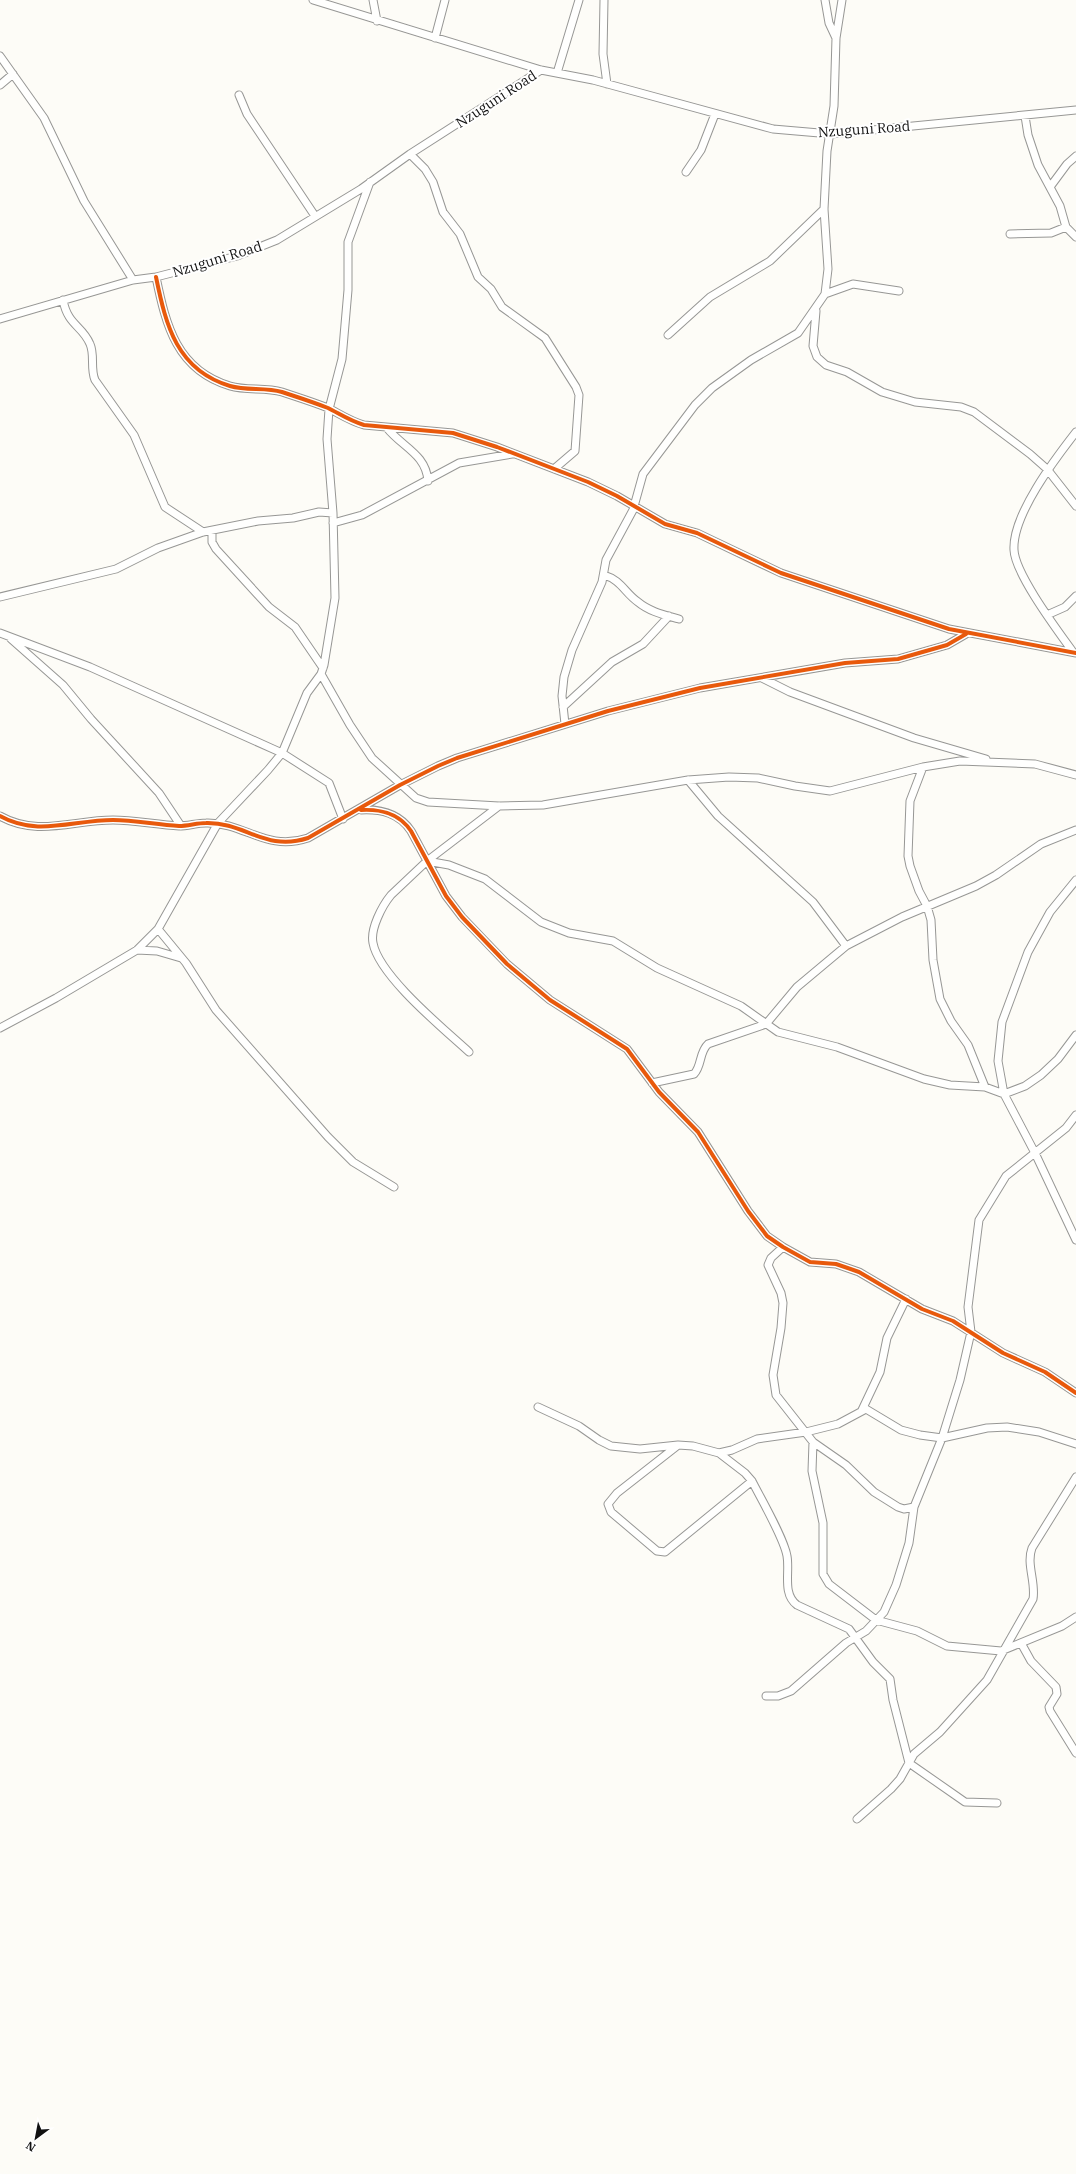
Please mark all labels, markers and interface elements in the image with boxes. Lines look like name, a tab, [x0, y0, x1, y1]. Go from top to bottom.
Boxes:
street label: Nzuguni Road	[452, 66, 540, 132]
street label: Nzuguni Road	[817, 117, 911, 141]
street label: Nzuguni Road	[170, 237, 264, 281]
north arrow	[16, 2118, 56, 2158]
text: N	[23, 2138, 38, 2155]

